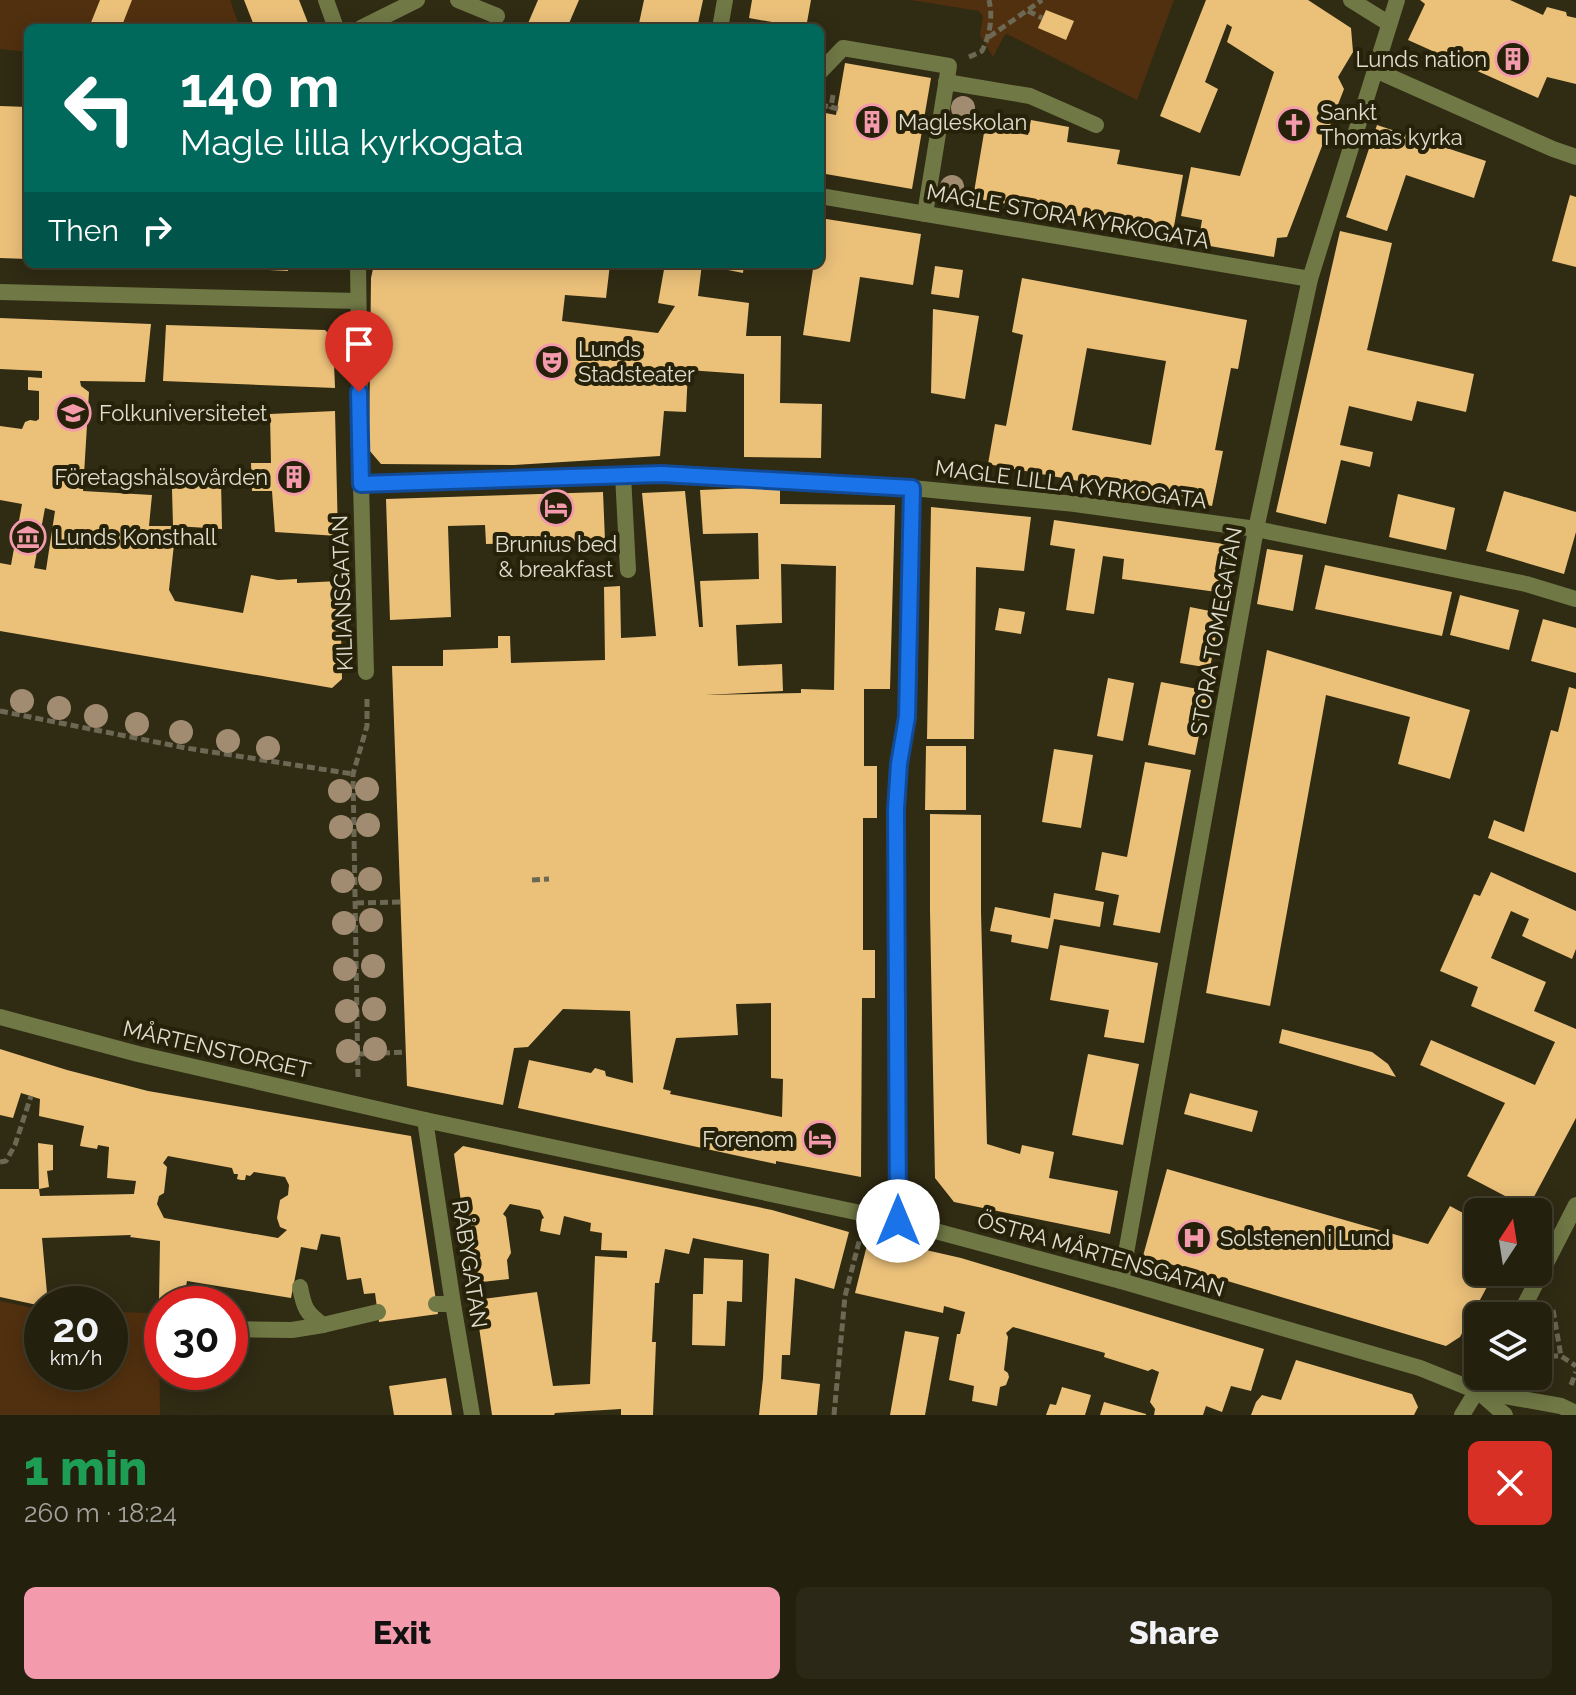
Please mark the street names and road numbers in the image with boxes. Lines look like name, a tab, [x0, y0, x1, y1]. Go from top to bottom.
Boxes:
street label: MAGLE STORA KYRKOGATA	[925, 178, 1211, 254]
street label: MAGLE LILLA KYRKOGATA	[934, 454, 1208, 514]
street label: KILIANSGATAN	[326, 515, 358, 671]
street label: STORA TOMEGATAN	[1185, 525, 1247, 737]
street label: MÅRTENSTORGET	[121, 1015, 314, 1083]
street label: RÅBYGATAN	[447, 1198, 493, 1330]
street label: ÖSTRA MÅRTENSGATAN	[974, 1206, 1228, 1302]

